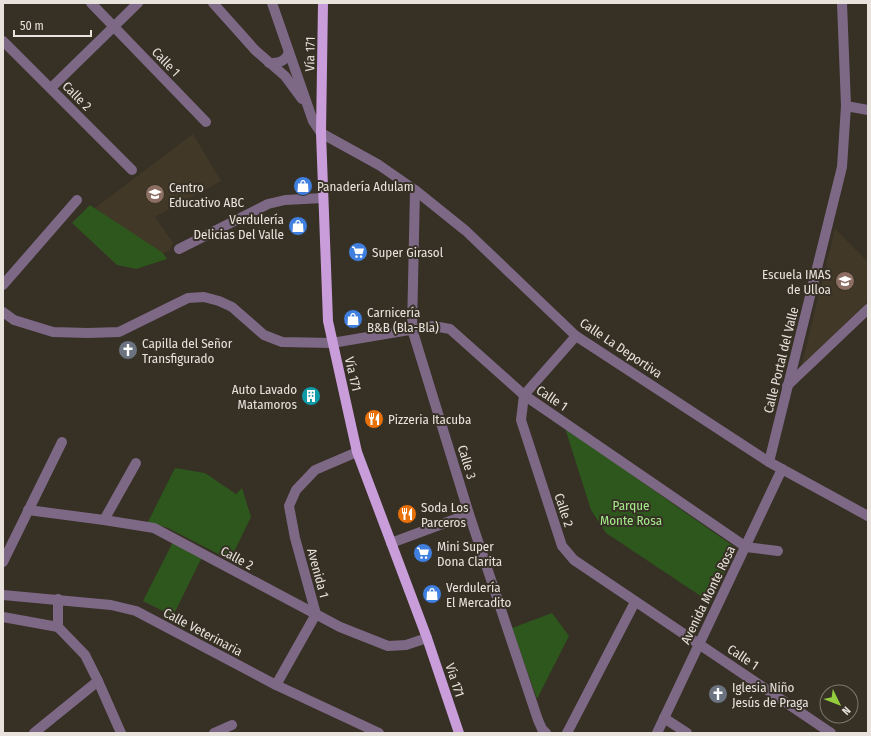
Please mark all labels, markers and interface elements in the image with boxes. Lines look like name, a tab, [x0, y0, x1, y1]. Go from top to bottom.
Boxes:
scale bar	[14, 12, 91, 38]
text: 50 m	[20, 19, 44, 33]
street label: Vía 171	[302, 37, 318, 71]
street label: Calle 1	[149, 45, 183, 79]
street label: Calle 2	[59, 78, 95, 114]
shop icon: Panadería Adulam	[292, 175, 314, 197]
place label: Panadería Adulam	[317, 179, 414, 194]
place label: Centro Educativo ABC	[169, 180, 245, 210]
school or university icon: Centro Educativo ABC	[144, 183, 166, 205]
place label: Verdulería Delicias Del Valle	[194, 212, 284, 242]
shop icon: Verdulería Delicias Del Valle	[287, 215, 309, 237]
supermarket icon: Super Girasol	[347, 241, 369, 263]
place label: Super Girasol	[372, 245, 444, 260]
place label: Escuela IMAS de Ulloa	[762, 267, 831, 297]
school or university icon: Escuela IMAS de Ulloa	[834, 270, 856, 292]
place label: Carnicería B&B (Bla-Bla)	[367, 305, 439, 335]
street label: Calle Portal del Valle	[761, 305, 801, 415]
shop icon: Carnicería B&B (Bla-Bla)	[342, 308, 364, 330]
street label: Calle La Deportiva	[577, 315, 665, 381]
place label: Capilla del Señor Transfigurado	[142, 336, 233, 366]
church icon: Capilla del Señor Transfigurado	[117, 339, 139, 361]
street label: Vía 171	[342, 355, 364, 393]
place label: Auto Lavado Matamoros	[232, 382, 297, 412]
street label: Calle 1	[534, 382, 570, 414]
building icon: Auto Lavado Matamoros	[300, 385, 322, 407]
restaurant icon: Pizzeria Itacuba	[363, 408, 385, 430]
place label: Pizzeria Itacuba	[388, 412, 471, 427]
street label: Calle 3	[455, 443, 479, 481]
street label: Calle 2	[552, 491, 577, 529]
park label: Parque Monte Rosa	[600, 498, 662, 528]
place label: Soda Los Parceros	[421, 500, 469, 530]
restaurant icon: Soda Los Parceros	[396, 503, 418, 525]
place label: Mini Super Dona Clarita	[437, 539, 502, 569]
supermarket icon: Mini Super Dona Clarita	[412, 542, 434, 564]
street label: Calle 2	[218, 543, 256, 573]
street label: Avenida Monte Rosa	[678, 543, 738, 647]
street label: Avenida 1	[304, 547, 332, 599]
place label: Verdulería El Mercadito	[446, 580, 511, 610]
shop icon: Verdulería El Mercadito	[421, 583, 443, 605]
street label: Calle Veterinaria	[161, 605, 245, 659]
street label: Calle 1	[725, 641, 761, 673]
street label: Vía 171	[443, 661, 467, 699]
place label: Iglesia Niño Jesús de Praga	[732, 680, 809, 710]
church icon: Iglesia Niño Jesús de Praga	[707, 683, 729, 705]
north arrow	[819, 684, 859, 724]
text: N	[839, 704, 853, 717]

